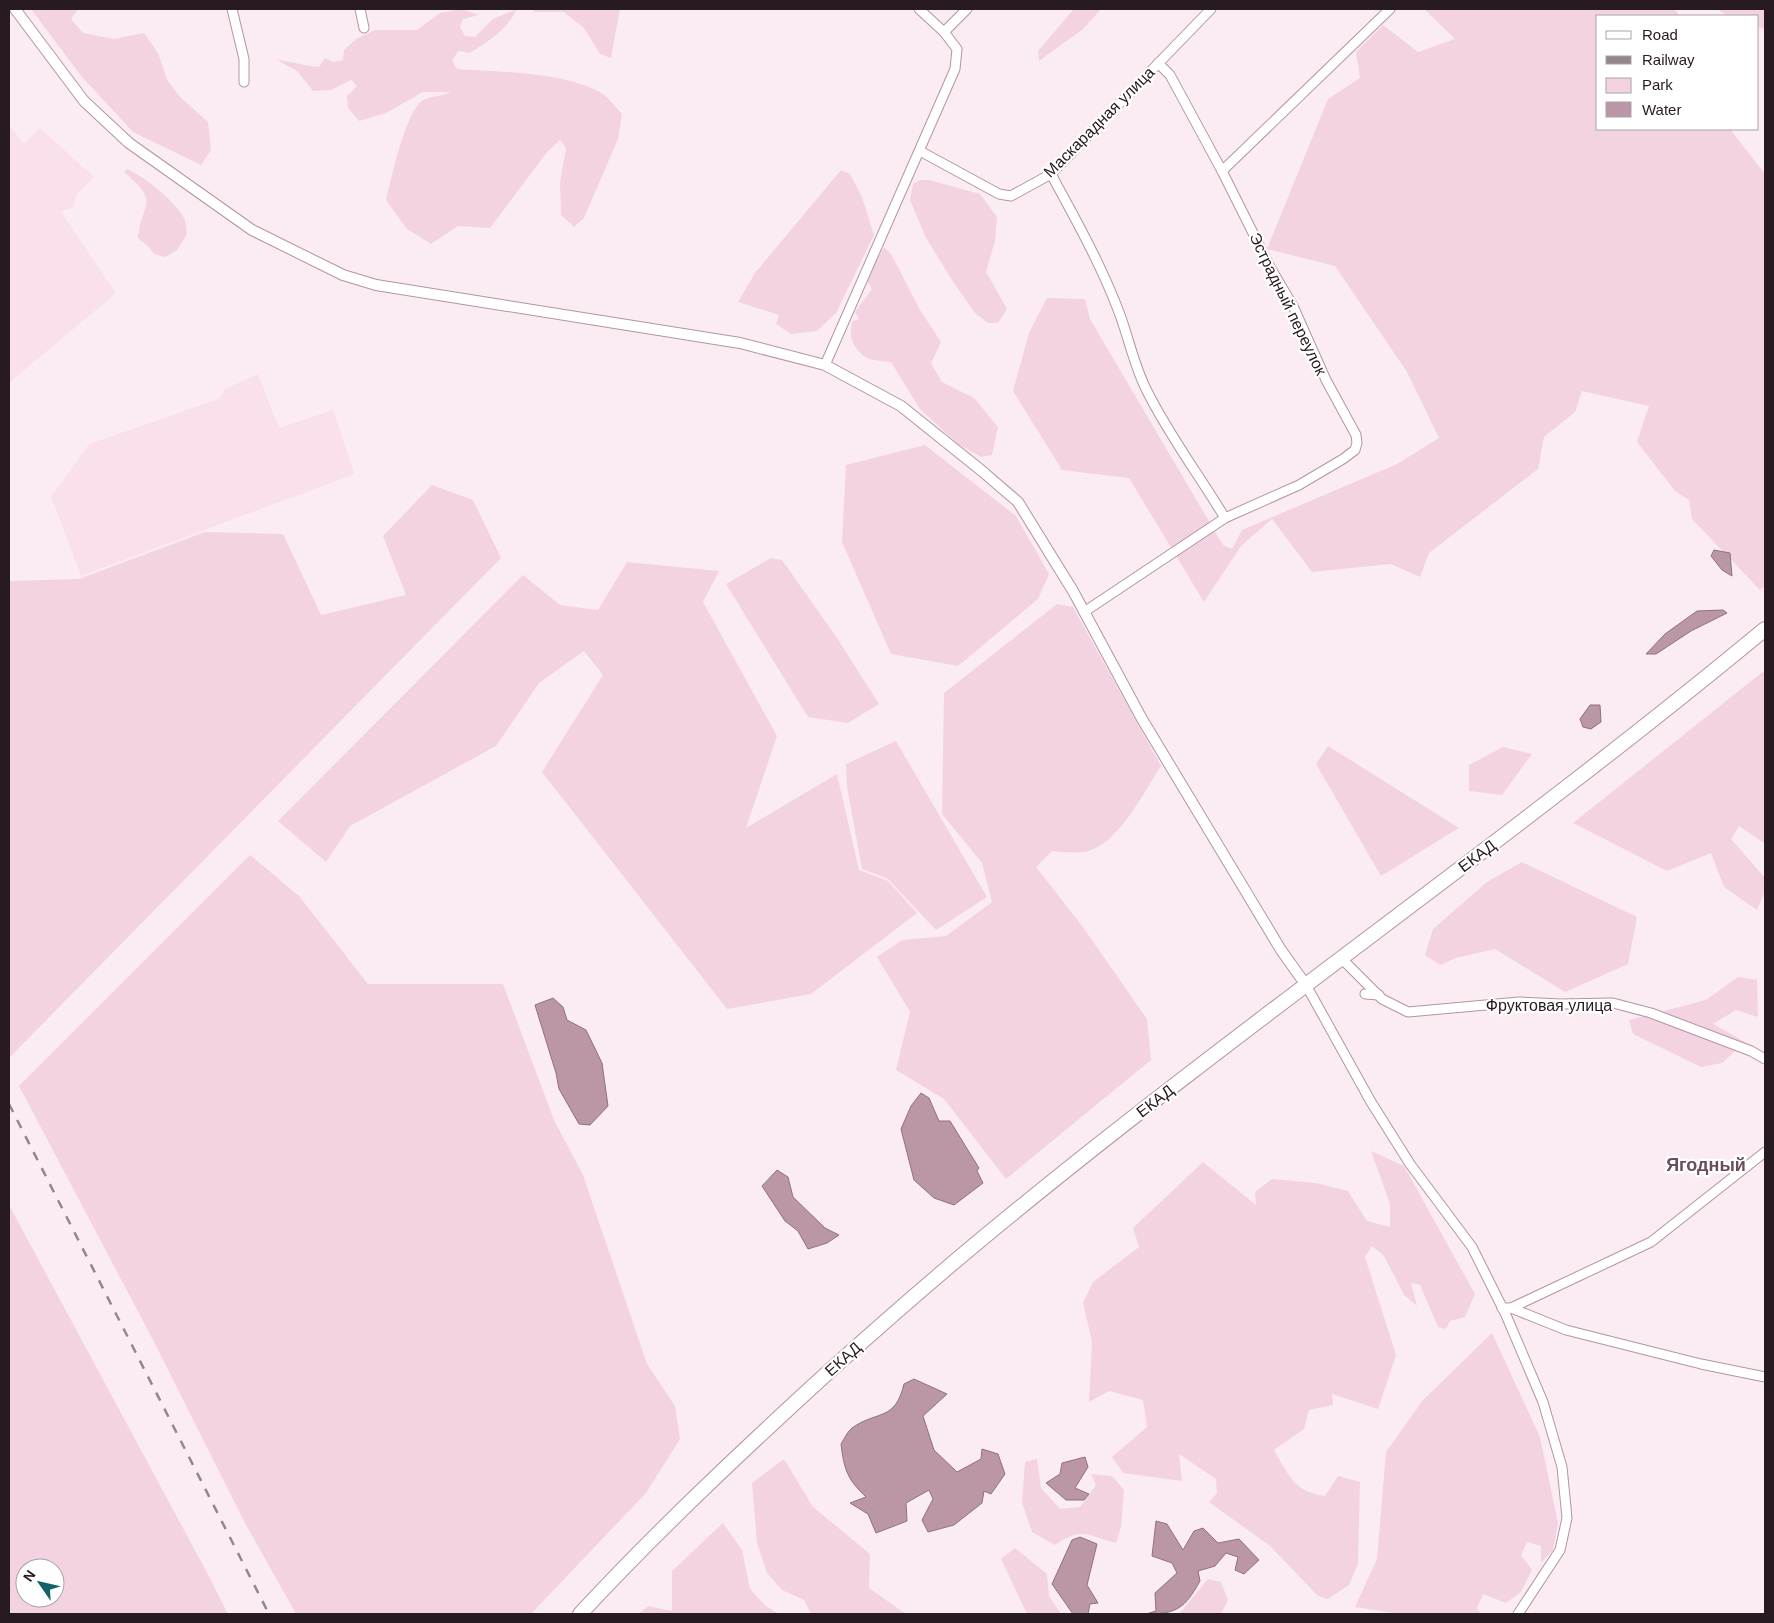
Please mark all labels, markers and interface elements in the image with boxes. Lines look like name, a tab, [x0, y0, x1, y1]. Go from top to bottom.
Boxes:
legend	[1596, 15, 1759, 130]
text: Road	[1642, 26, 1678, 43]
text: Railway	[1642, 51, 1695, 68]
street label: Маскарадная улица	[1040, 63, 1158, 181]
text: Park	[1642, 76, 1673, 93]
text: Water	[1642, 101, 1681, 118]
street label: Эстрадный переулок	[1246, 230, 1330, 379]
street label: ЕКАД	[1455, 836, 1499, 875]
street label: Фруктовая улица	[1486, 997, 1612, 1014]
street label: ЕКАД	[1133, 1081, 1177, 1121]
district label: Ягодный	[1666, 1155, 1746, 1175]
street label: ЕКАД	[822, 1339, 864, 1379]
north arrow	[15, 1558, 65, 1608]
text: N	[20, 1567, 39, 1584]

